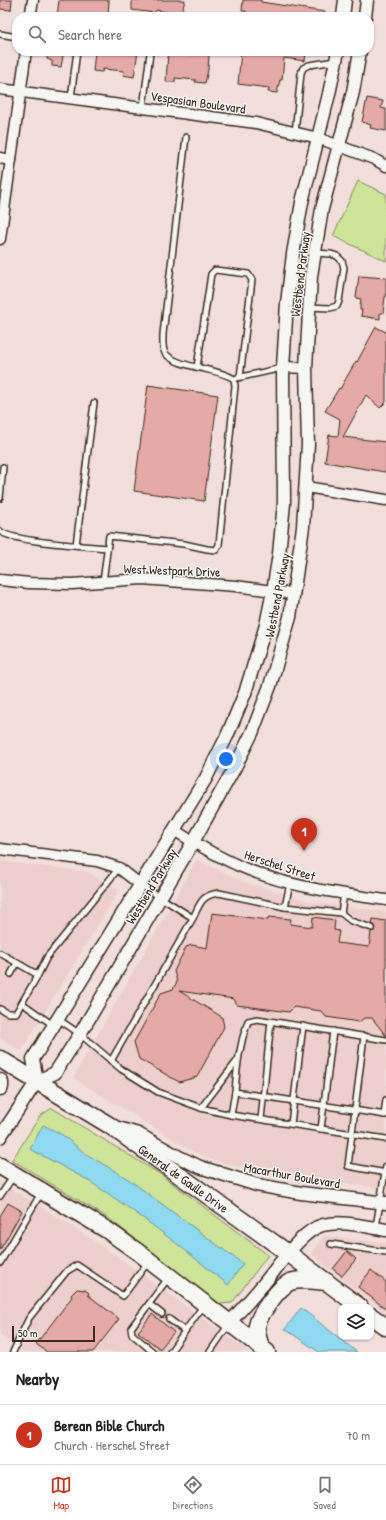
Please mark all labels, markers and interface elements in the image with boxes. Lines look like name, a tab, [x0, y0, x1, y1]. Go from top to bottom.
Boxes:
search box	[12, 12, 374, 56]
icon: search	[26, 23, 48, 45]
text: Search here	[58, 24, 122, 45]
street label: Vespasian Boulevard	[149, 86, 247, 118]
street label: Westbend Parkway	[286, 230, 314, 318]
street label: Westbend Parkway	[260, 551, 294, 639]
street label: West Westpark Drive	[123, 559, 221, 581]
your location	[216, 749, 236, 769]
pin: 1	[291, 818, 317, 851]
street label: Westbend Parkway	[121, 844, 181, 927]
street label: Herschel Street	[242, 845, 318, 885]
street label: General de Gaulle Drive	[135, 1140, 232, 1217]
street label: Macarthur Boulevard	[243, 1158, 341, 1192]
map controls	[338, 1304, 374, 1340]
button: layers	[338, 1304, 374, 1340]
scale bar	[12, 1324, 95, 1343]
text: 50 m	[18, 1326, 38, 1340]
text: Nearby	[16, 1367, 59, 1390]
text: Berean Bible Church	[54, 1415, 164, 1436]
text: 1	[27, 1426, 31, 1444]
text: 70 m	[346, 1426, 370, 1444]
text: Church · Herschel Street	[54, 1436, 170, 1454]
tab: Map	[50, 1474, 72, 1512]
tab: Directions	[173, 1474, 213, 1512]
tab: Saved	[313, 1474, 336, 1512]

